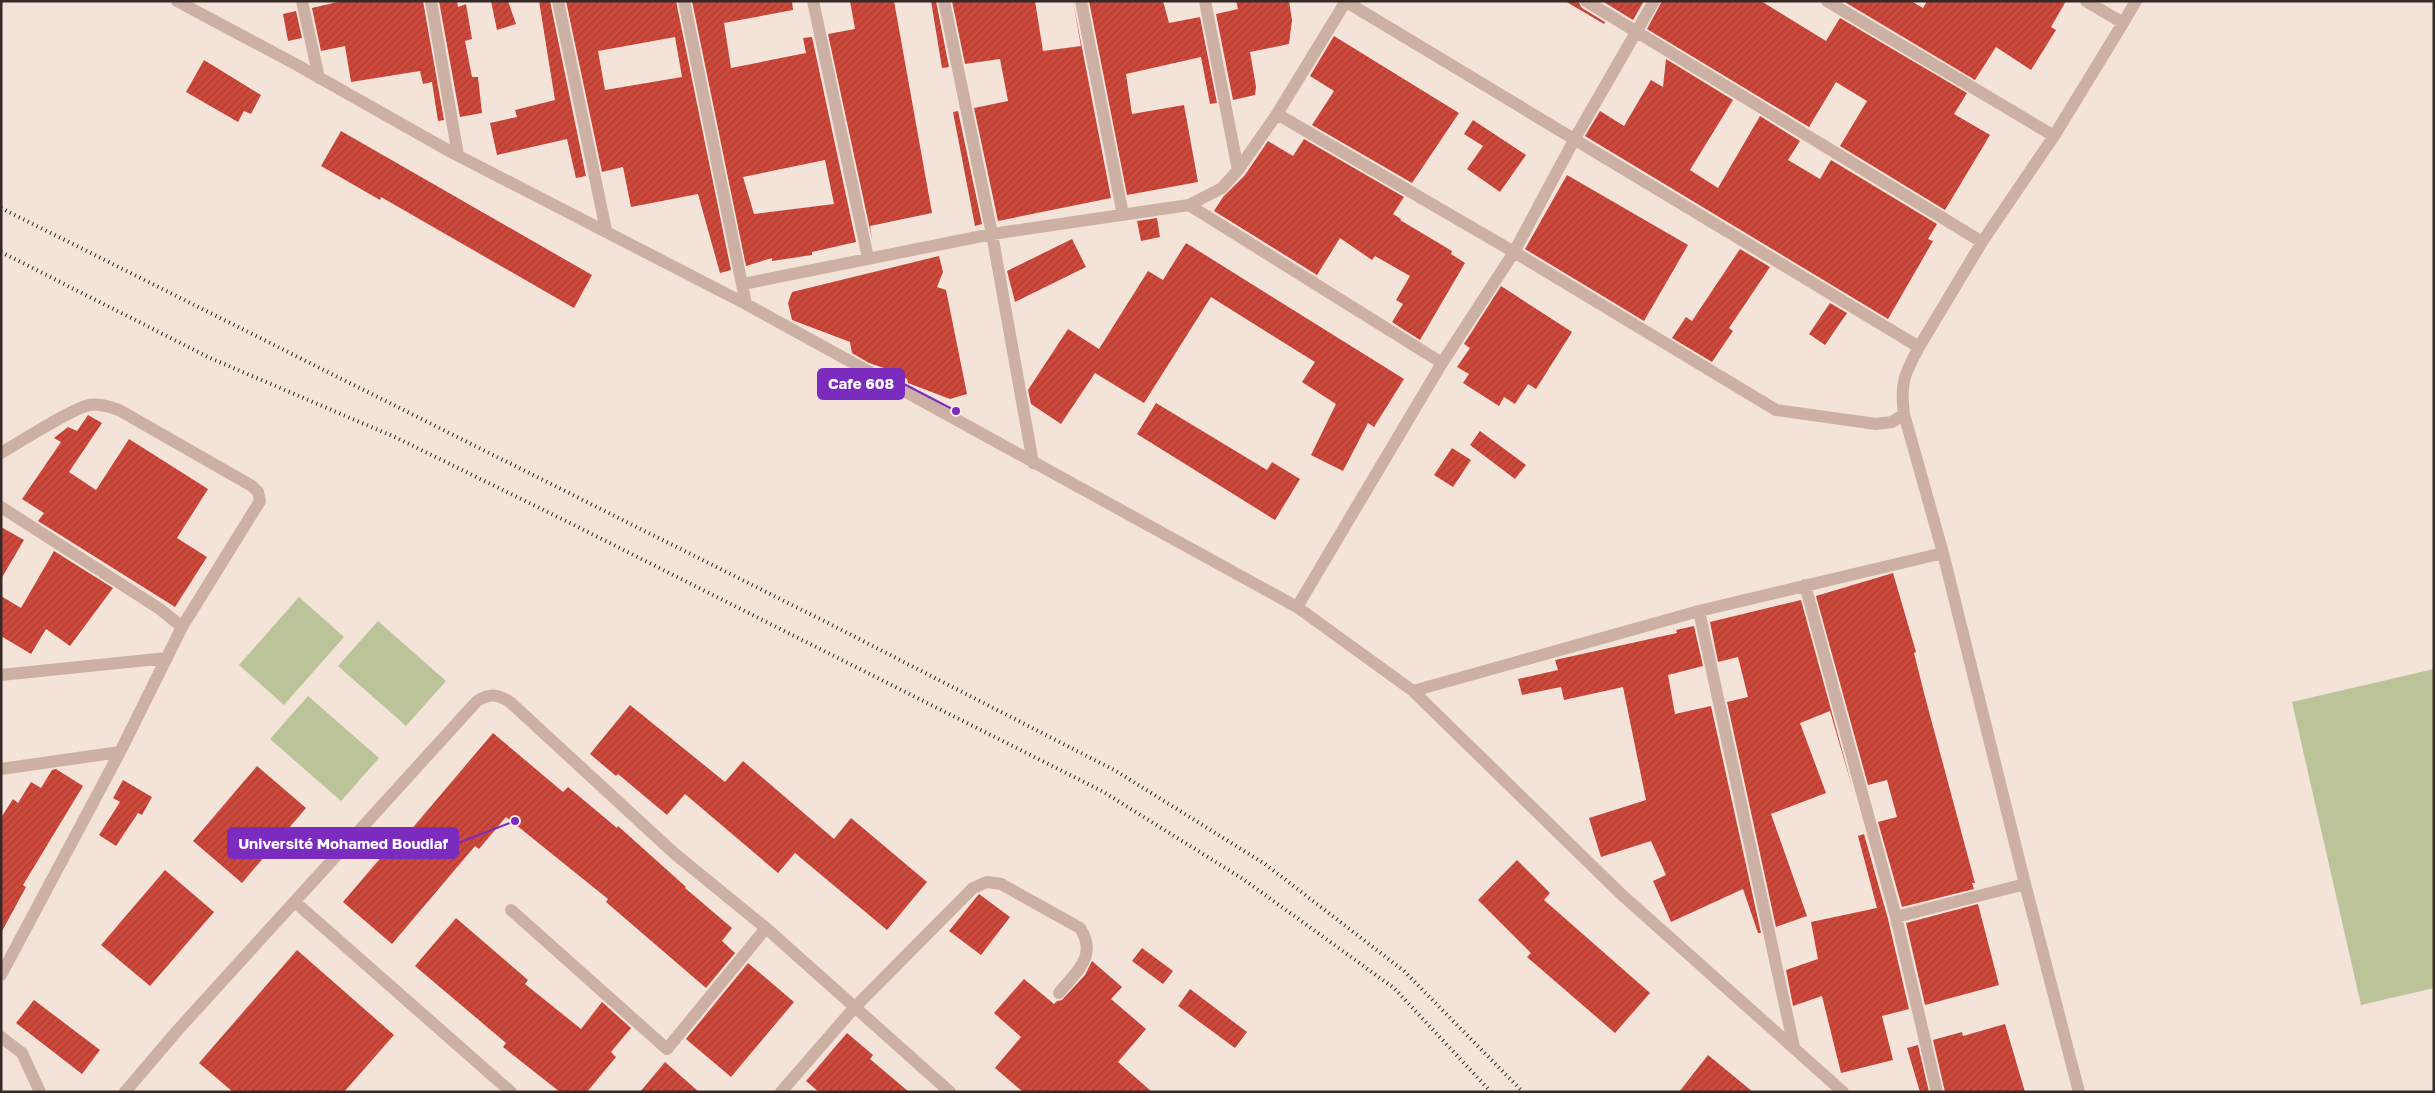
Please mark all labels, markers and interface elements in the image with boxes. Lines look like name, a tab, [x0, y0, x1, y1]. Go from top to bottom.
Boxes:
callout: Cafe 608	[818, 369, 904, 399]
text: Cafe 608	[828, 374, 894, 392]
callout: Université Mohamed Boudiaf	[228, 828, 458, 858]
text: Université Mohamed Boudiaf	[238, 834, 448, 852]

